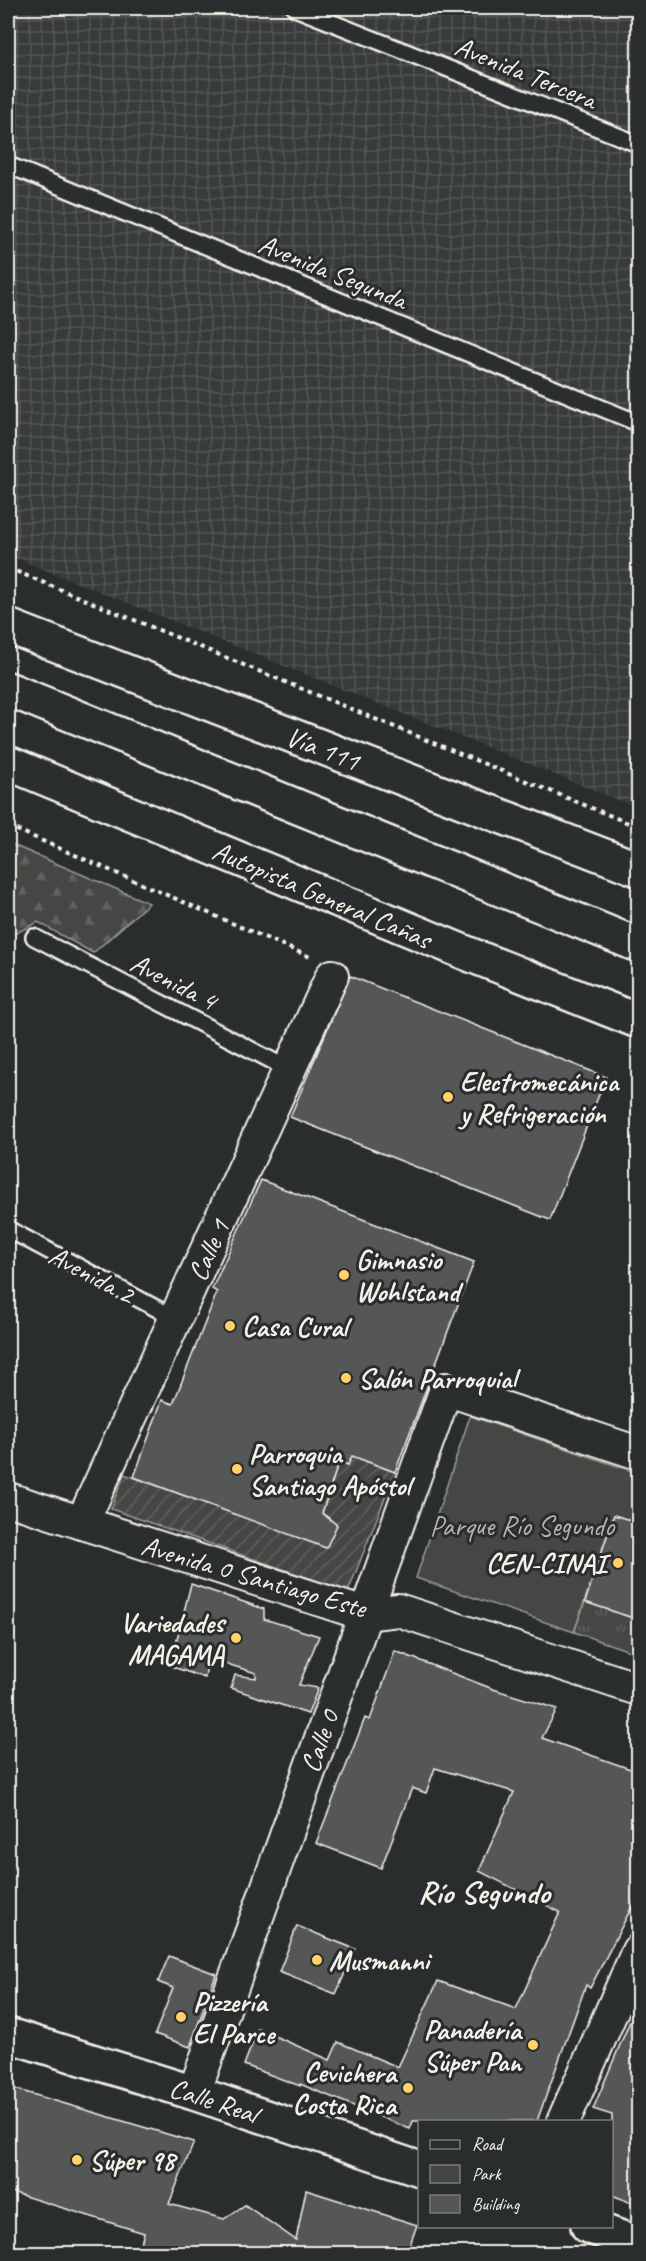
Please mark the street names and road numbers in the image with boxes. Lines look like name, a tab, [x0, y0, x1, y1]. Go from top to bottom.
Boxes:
street label: Avenida Tercera	[450, 28, 604, 118]
street label: Avenida Segunda	[254, 226, 414, 318]
street label: Vía 111	[281, 719, 366, 779]
street label: Autopista General Cañas	[207, 833, 439, 957]
street label: Avenida 4	[125, 945, 225, 1019]
street label: Calle 1	[180, 1213, 238, 1286]
street label: Avenida 2	[43, 1237, 143, 1313]
street label: Avenida 0 Santiago Este	[137, 1528, 372, 1626]
street label: Calle 0	[292, 1703, 348, 1777]
street label: Calle Real	[165, 2070, 267, 2133]

